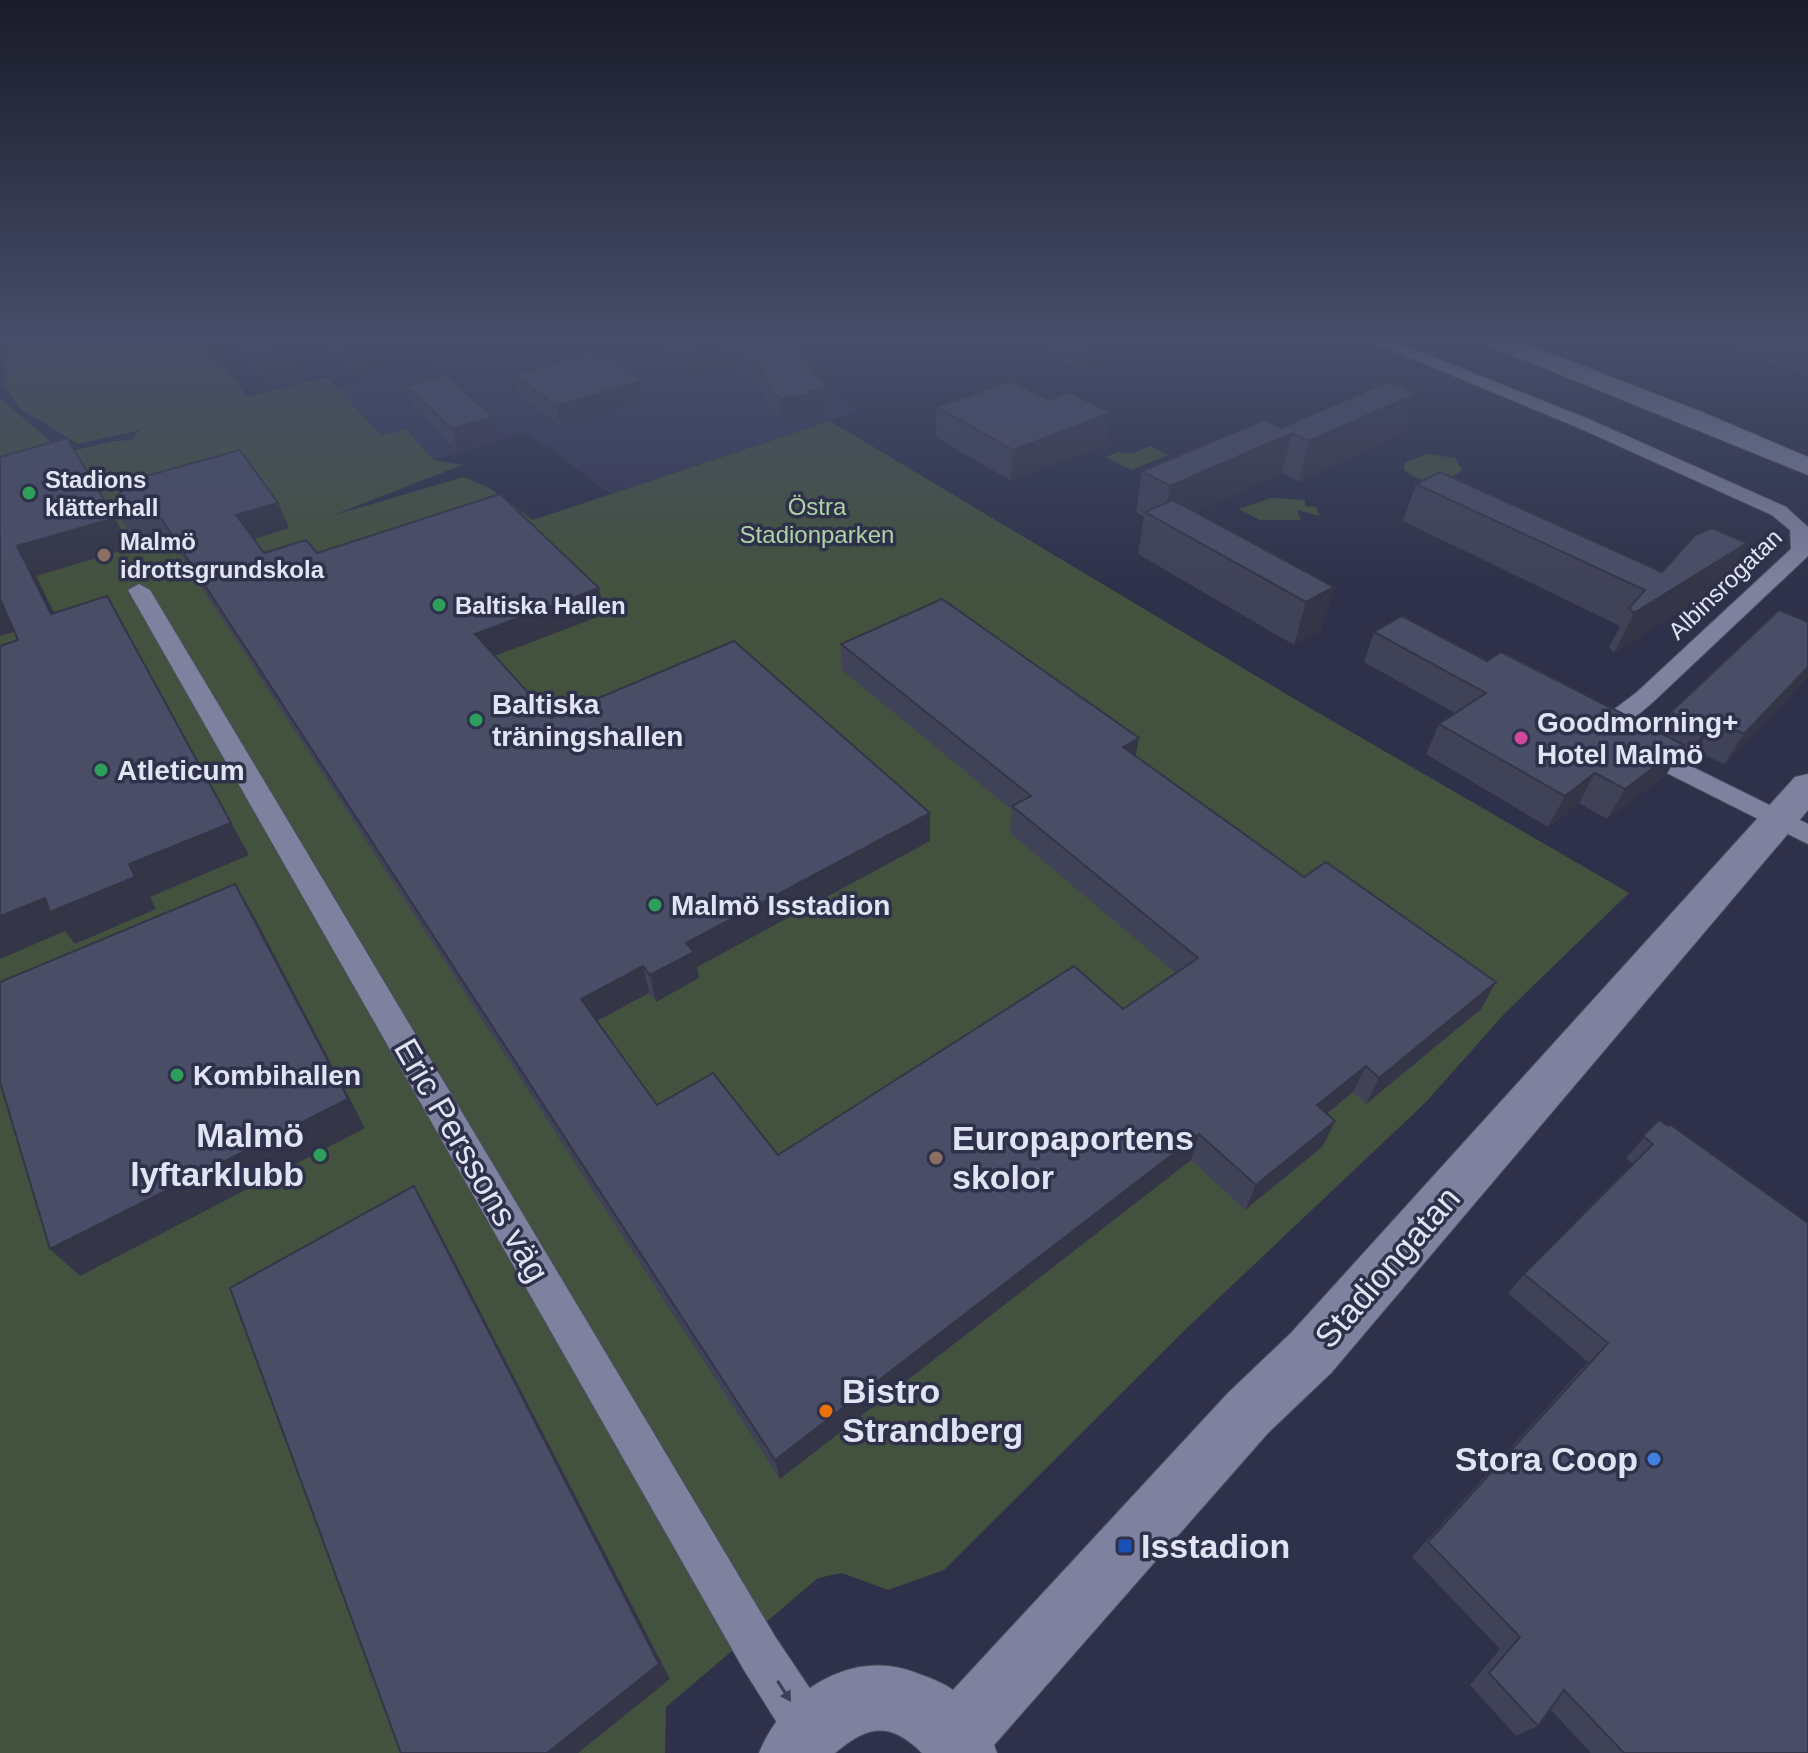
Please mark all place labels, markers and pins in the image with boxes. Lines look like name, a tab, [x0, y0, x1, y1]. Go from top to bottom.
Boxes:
place label: Stadions klätterhall	[45, 466, 158, 521]
marker: Stadions klätterhall	[20, 484, 38, 502]
place label: Malmö idrottsgrundskola	[120, 528, 325, 583]
marker: Malmö idrottsgrundskola	[95, 546, 113, 564]
place label: Baltiska Hallen	[455, 592, 626, 619]
marker: Baltiska Hallen	[430, 596, 448, 614]
place label: Baltiska träningshallen	[492, 689, 683, 752]
place label: Goodmorning+ Hotel Malmö	[1537, 707, 1738, 770]
marker: Baltiska träningshallen	[467, 711, 485, 729]
marker: Goodmorning+ Hotel Malmö	[1512, 729, 1530, 747]
place label: Atleticum	[117, 755, 245, 786]
marker: Atleticum	[92, 761, 110, 779]
place label: Malmö Isstadion	[671, 890, 890, 921]
marker: Malmö Isstadion	[646, 896, 664, 914]
place label: Kombihallen	[193, 1060, 361, 1091]
marker: Kombihallen	[168, 1066, 186, 1084]
place label: Malmö lyftarklubb	[130, 1116, 304, 1193]
place label: Europaportens skolor	[952, 1119, 1194, 1196]
marker: Malmö lyftarklubb	[311, 1146, 329, 1164]
marker: Europaportens skolor	[927, 1149, 945, 1167]
place label: Bistro Strandberg	[842, 1372, 1023, 1449]
marker: Bistro Strandberg	[817, 1402, 835, 1420]
place label: Stora Coop	[1455, 1440, 1638, 1478]
marker: Stora Coop	[1645, 1450, 1663, 1468]
place label: Isstadion	[1141, 1527, 1290, 1565]
marker: Isstadion	[1116, 1537, 1134, 1555]

